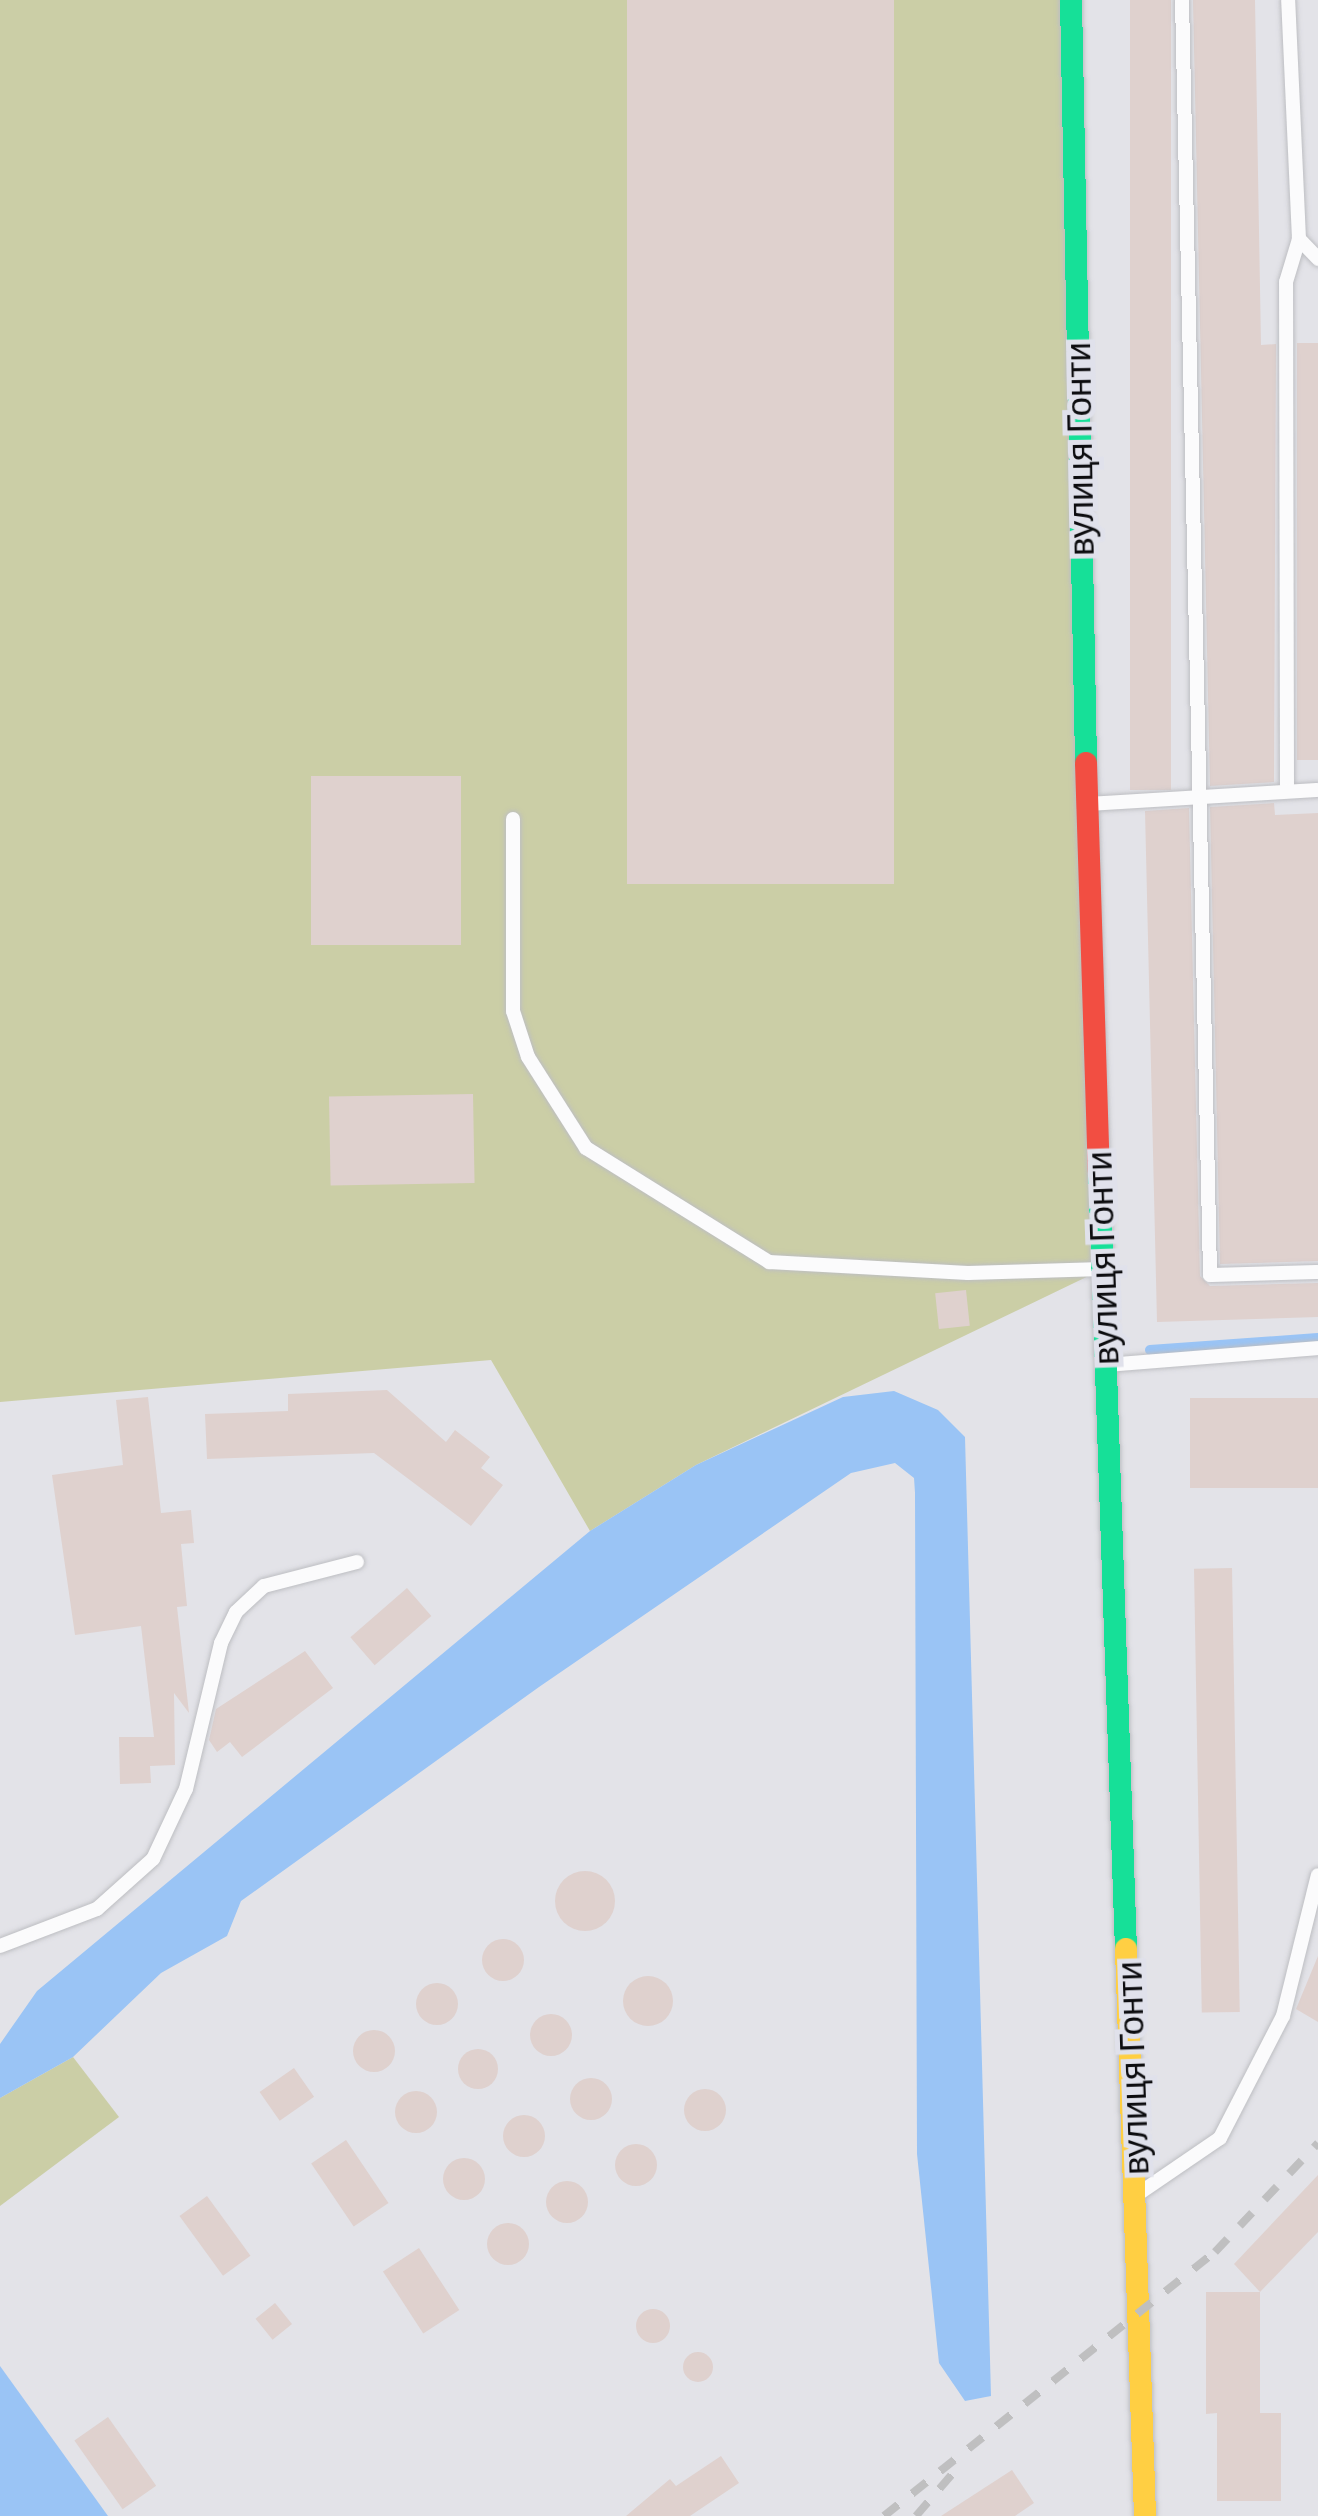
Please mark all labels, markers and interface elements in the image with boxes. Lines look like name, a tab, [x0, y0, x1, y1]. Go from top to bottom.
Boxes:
street label: вулиця Гонти	[1057, 342, 1103, 556]
street label: вулиця Гонти	[1078, 1150, 1128, 1366]
street label: вулиця Гонти	[1108, 1960, 1158, 2176]

